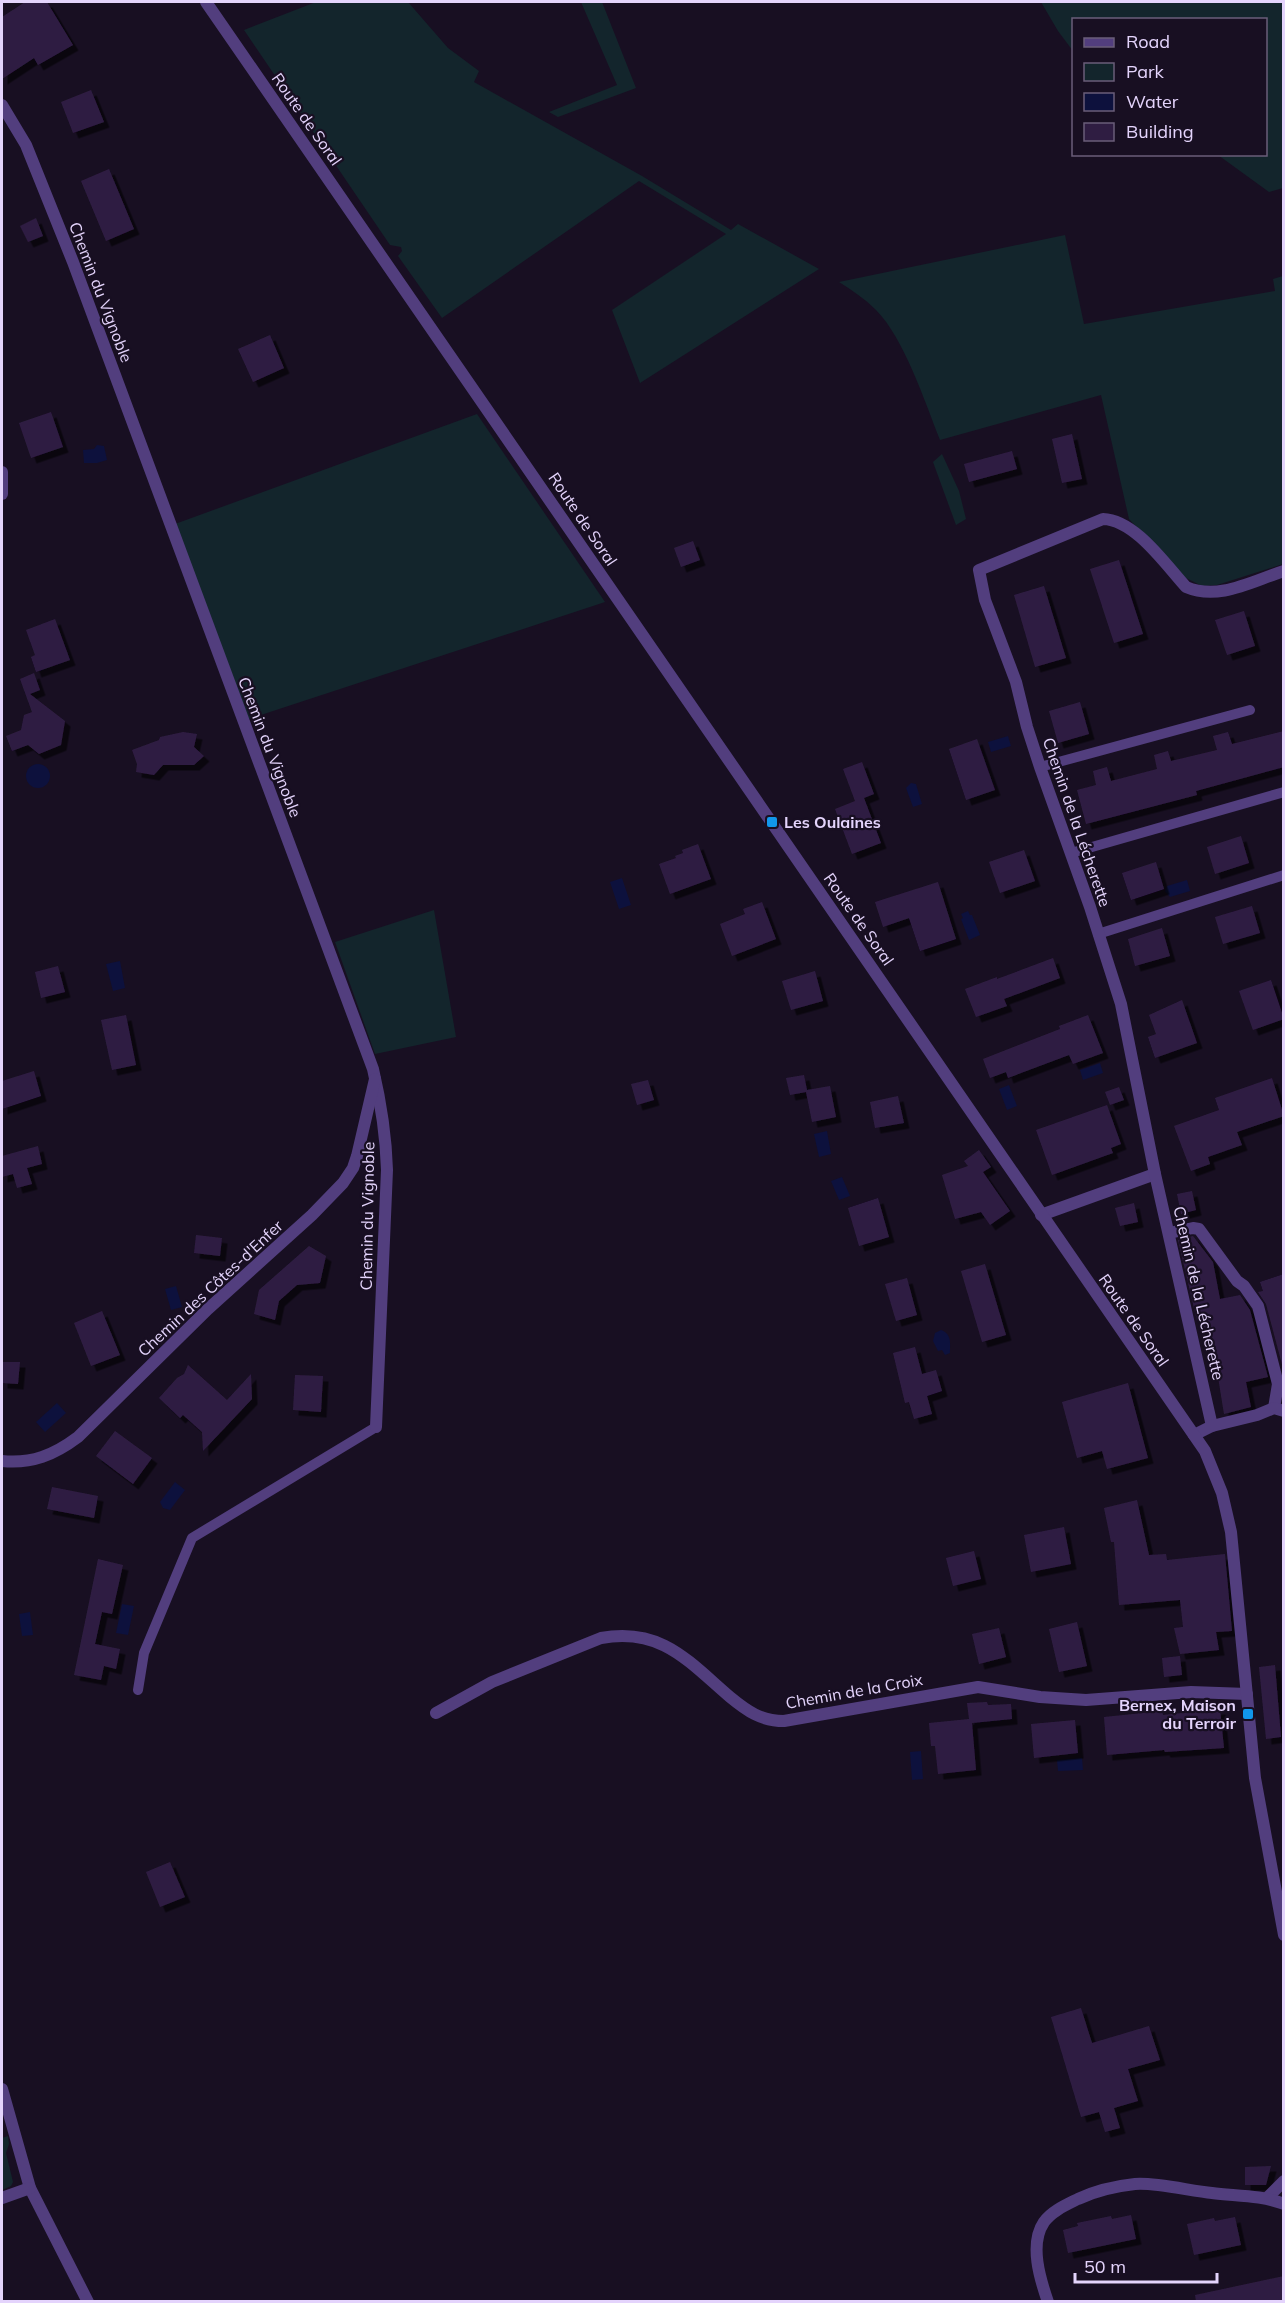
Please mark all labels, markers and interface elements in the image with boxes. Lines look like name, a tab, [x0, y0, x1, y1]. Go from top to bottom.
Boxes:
legend	[1072, 18, 1267, 156]
text: Road	[1126, 30, 1170, 53]
text: Park	[1126, 60, 1165, 83]
street label: Route de Soral	[268, 69, 346, 169]
text: Water	[1126, 90, 1179, 113]
text: Building	[1126, 120, 1194, 143]
street label: Chemin du Vignoble	[65, 219, 137, 365]
street label: Route de Soral	[544, 468, 622, 570]
street label: Chemin du Vignoble	[234, 674, 306, 820]
street label: Chemin de la Lécherette	[1039, 735, 1115, 909]
place label: Les Oulaines	[784, 812, 881, 832]
marker: Les Oulaines	[765, 815, 779, 829]
street label: Route de Soral	[820, 869, 898, 969]
street label: Chemin du Vignoble	[356, 1141, 378, 1291]
street label: Chemin de la Lécherette	[1169, 1204, 1229, 1382]
street label: Chemin des Côtes-d'Enfer	[133, 1215, 287, 1360]
street label: Route de Soral	[1095, 1270, 1173, 1370]
street label: Chemin de la Croix	[784, 1669, 924, 1713]
place label: Bernex, Maison du Terroir	[1119, 1695, 1237, 1733]
marker: Bernex, Maison du Terroir	[1241, 1707, 1255, 1721]
scale bar	[1075, 2246, 1218, 2284]
text: 50 m	[1084, 2255, 1126, 2278]

